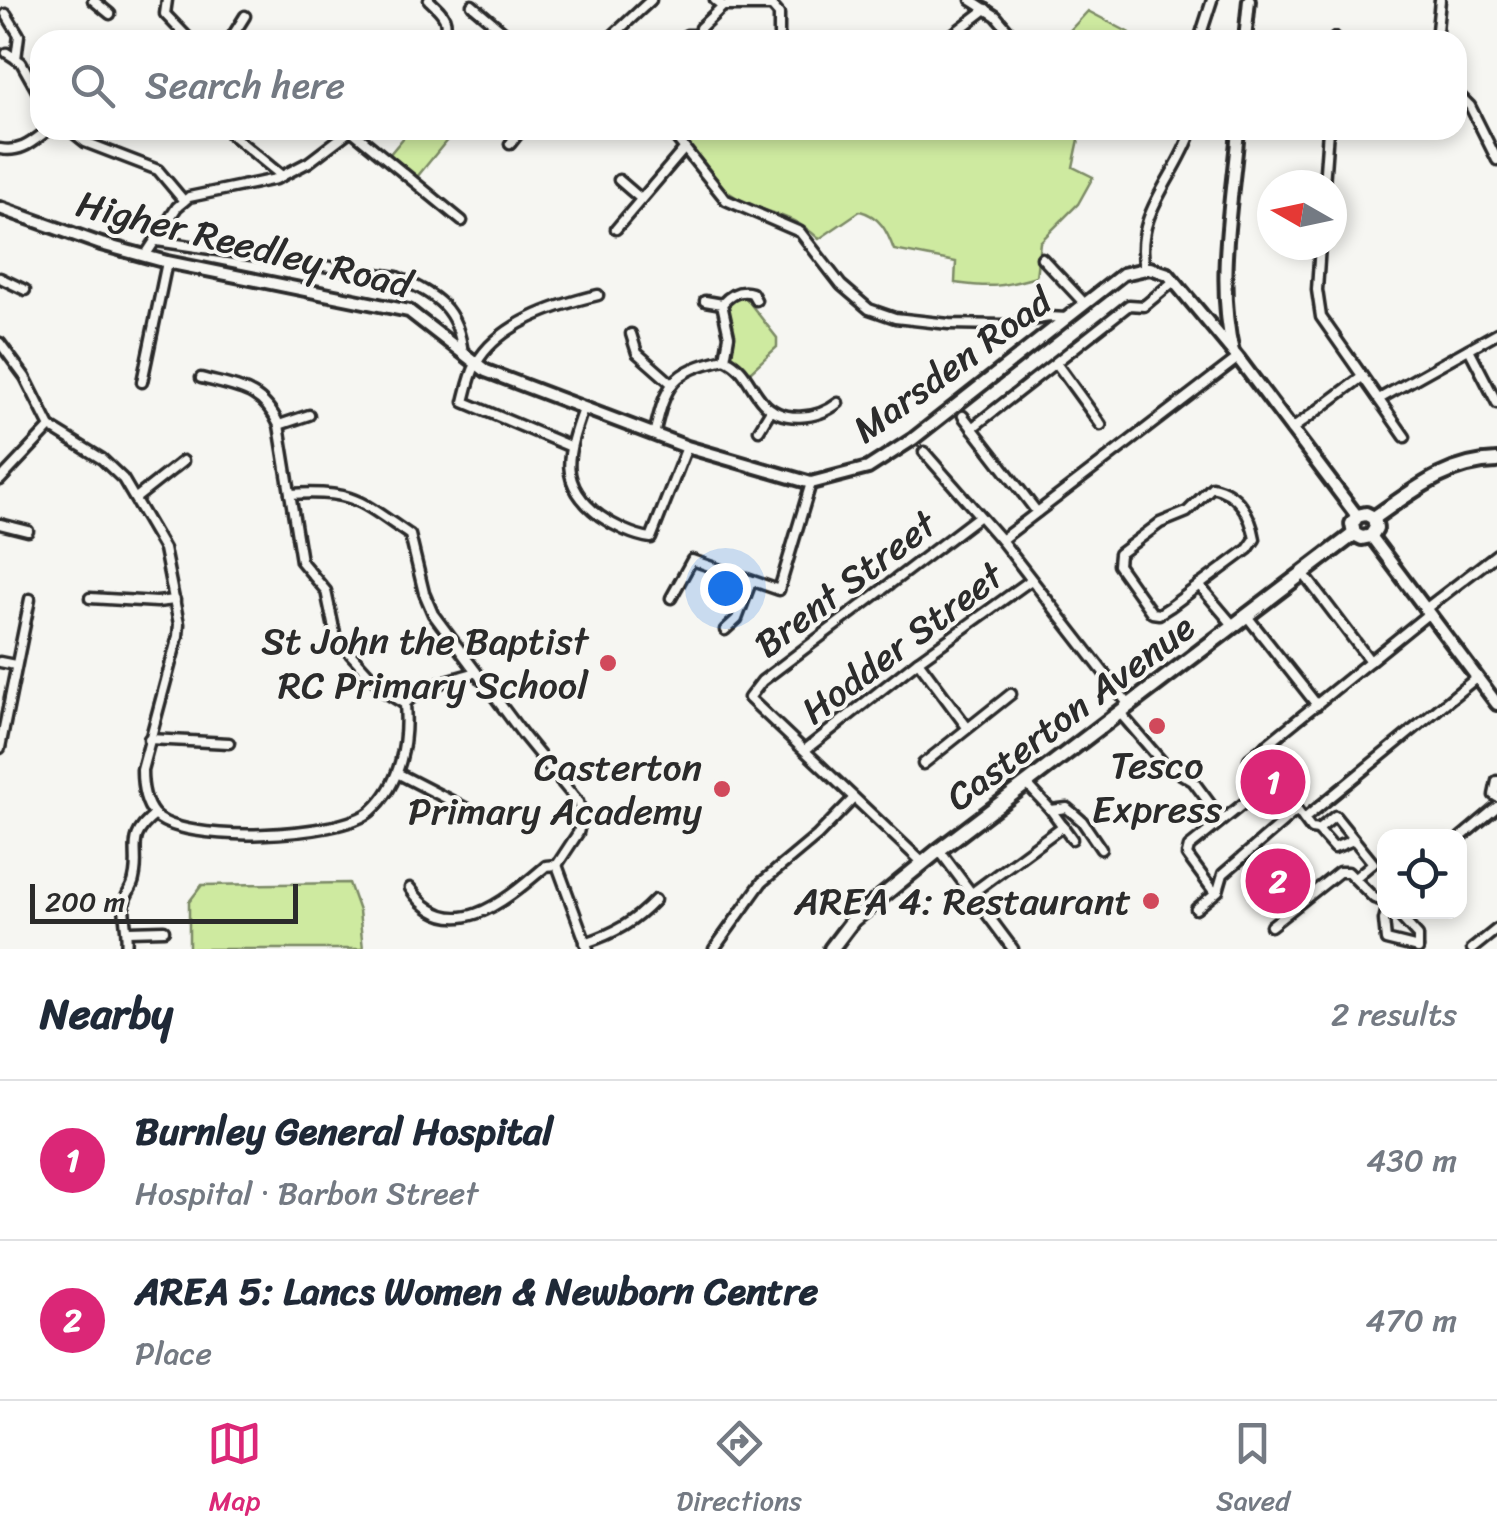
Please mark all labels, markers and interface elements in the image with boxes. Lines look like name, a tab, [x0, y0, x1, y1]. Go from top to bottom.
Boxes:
search box	[30, 30, 1467, 140]
text: Search here	[145, 52, 345, 119]
icon: search	[65, 58, 120, 113]
street label: Higher Reedley Road	[69, 170, 421, 319]
north arrow	[1257, 170, 1347, 260]
street label: Marsden Road	[838, 268, 1068, 461]
street label: Brent Street	[739, 492, 953, 676]
street label: Hodder Street	[786, 543, 1020, 743]
your location	[700, 563, 751, 614]
street label: Casterton Avenue	[931, 596, 1210, 829]
place label: St John the Baptist RC Primary School	[261, 608, 590, 719]
marker: St John the Baptist RC Primary School	[597, 652, 619, 674]
marker: Tesco Express	[1146, 715, 1168, 737]
place label: Tesco Express	[1092, 732, 1223, 843]
place label: Casterton Primary Academy	[408, 734, 702, 845]
pin: 1	[1240, 744, 1306, 820]
marker: Casterton Primary Academy	[711, 778, 733, 800]
map controls	[1377, 829, 1467, 919]
button: locate	[1377, 829, 1467, 919]
pin: 2	[1246, 844, 1310, 918]
place label: AREA 4: Restaurant	[793, 868, 1131, 935]
text: 200 m	[45, 877, 125, 926]
scale bar	[30, 879, 298, 924]
marker: AREA 4: Restaurant	[1140, 890, 1162, 912]
text: Nearby	[40, 977, 173, 1051]
text: 2 results	[1331, 986, 1457, 1043]
text: Burnley General Hospital	[135, 1098, 553, 1165]
text: 1	[66, 1132, 79, 1189]
text: 430 m	[1366, 1132, 1457, 1189]
text: Hospital · Barbon Street	[135, 1165, 478, 1222]
text: AREA 5: Lancs Women & Newborn Centre	[135, 1258, 818, 1325]
text: 2	[63, 1292, 82, 1349]
text: 470 m	[1366, 1292, 1457, 1349]
text: Place	[135, 1325, 212, 1382]
tab: Map	[207, 1416, 262, 1525]
tab: Directions	[676, 1416, 802, 1525]
tab: Saved	[1216, 1416, 1290, 1525]

